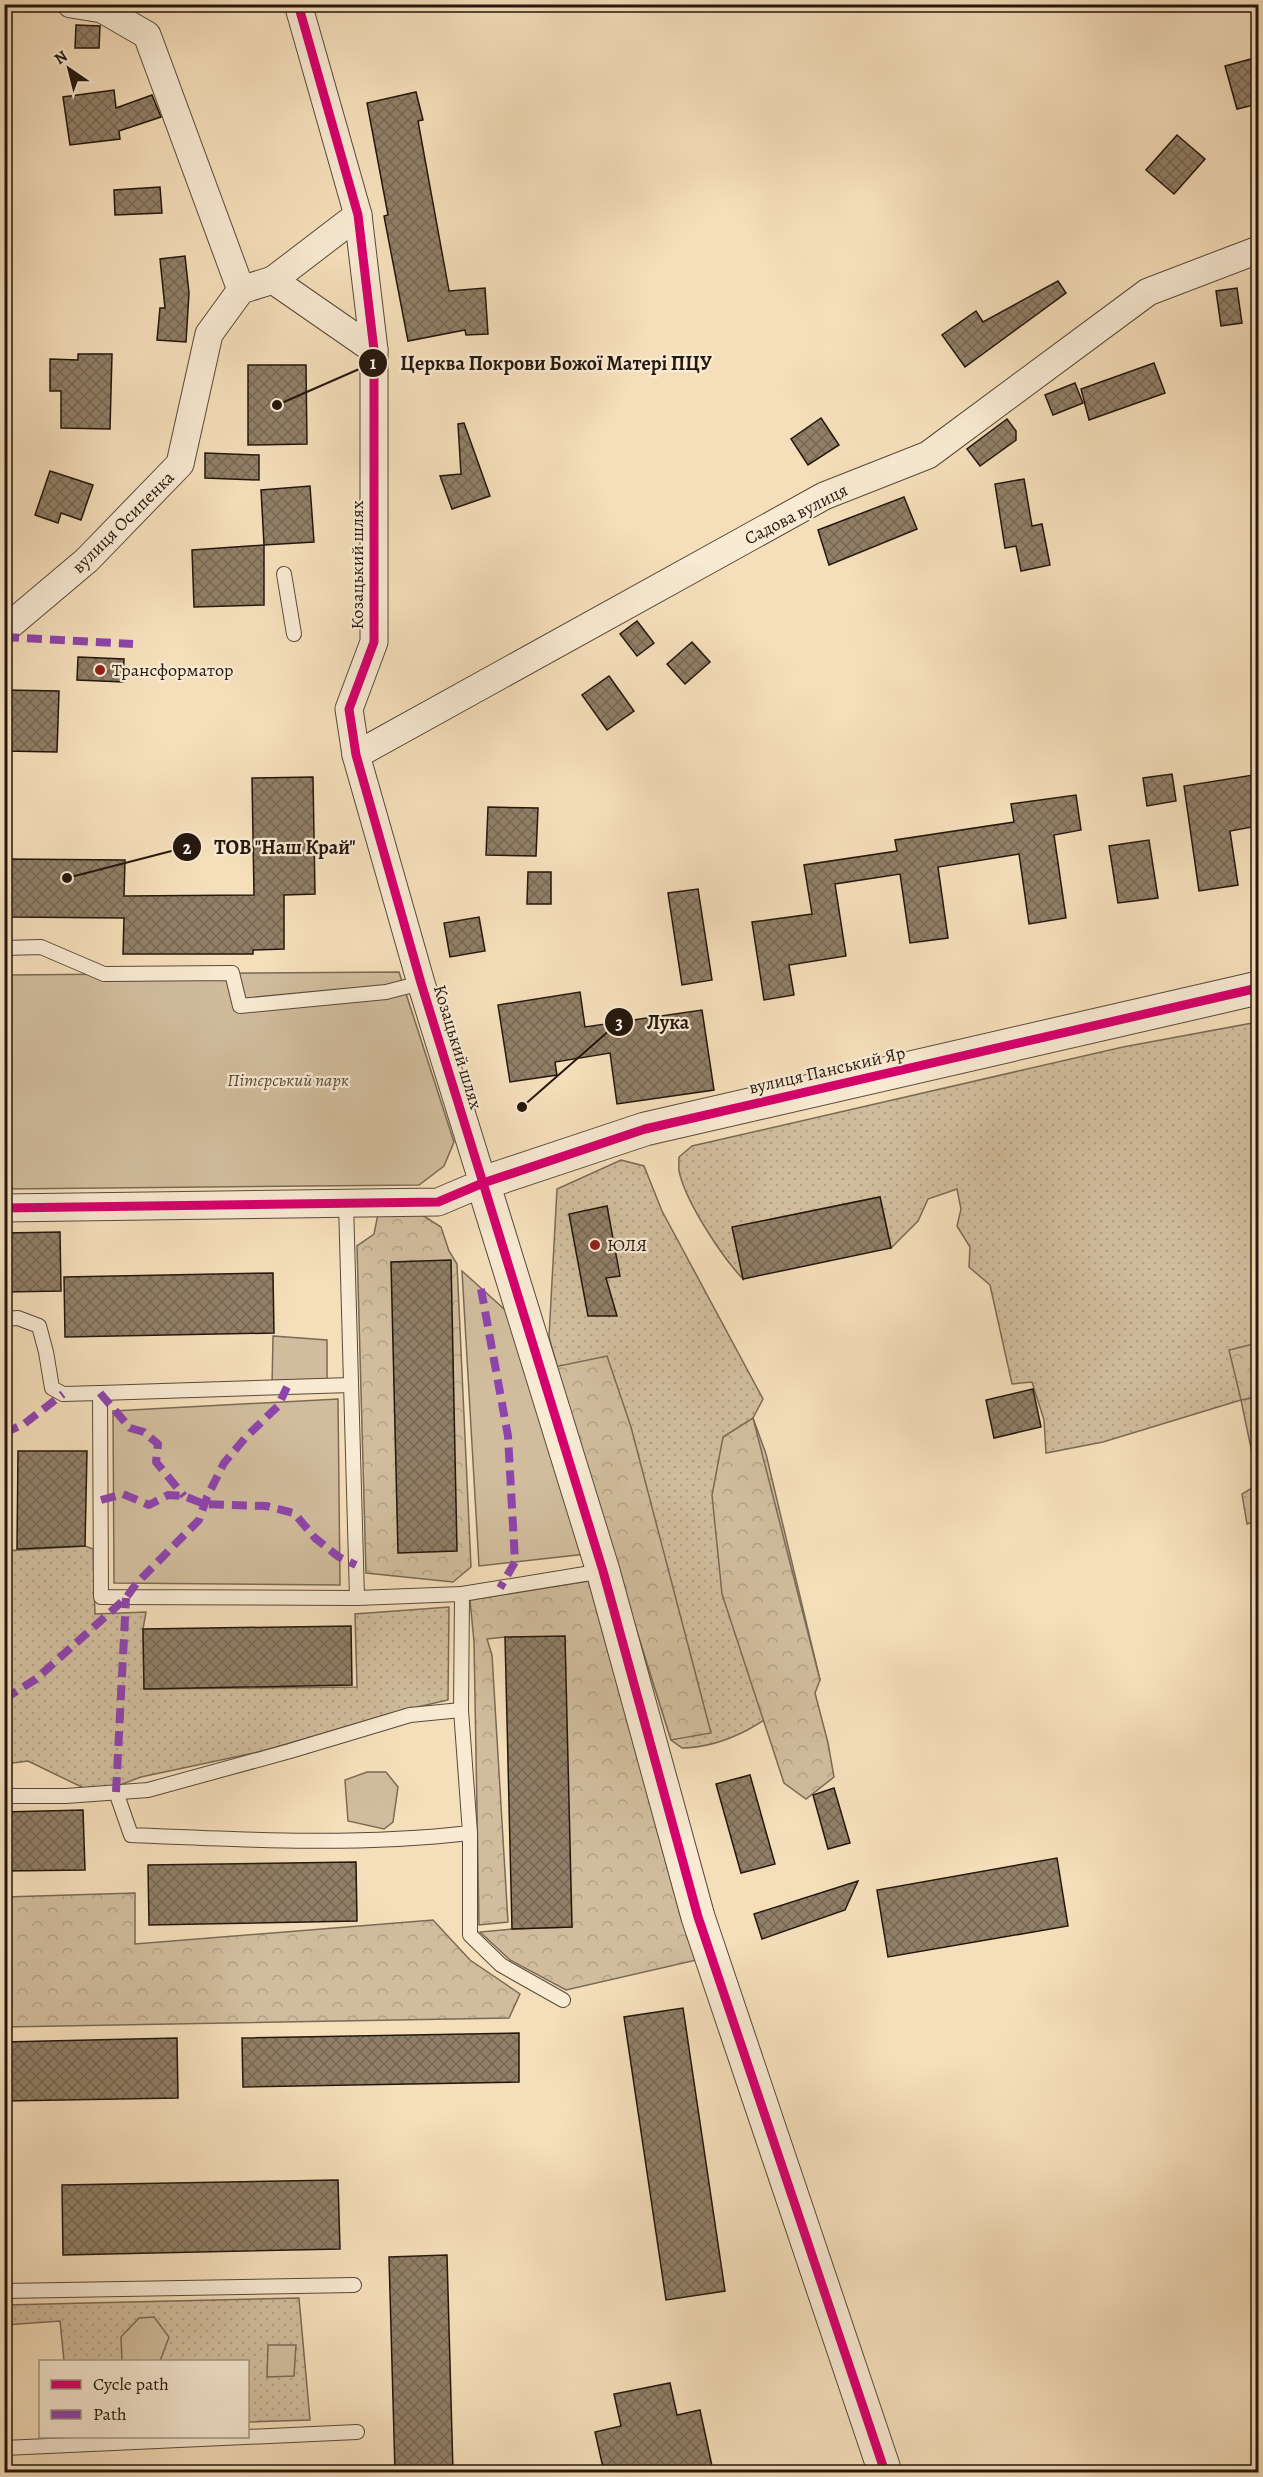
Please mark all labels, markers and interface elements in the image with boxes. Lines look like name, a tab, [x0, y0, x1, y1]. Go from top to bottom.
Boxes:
north arrow	[39, 39, 99, 99]
text: N	[50, 45, 72, 70]
callout: Церква Покрови Божої Матері ПЦУ	[358, 344, 723, 382]
text: Церква Покрови Божої Матері ПЦУ	[400, 350, 712, 377]
text: 1	[370, 351, 377, 375]
street label: вулиця Осипенка	[67, 465, 180, 578]
street label: Садова вулиця	[740, 478, 852, 550]
street label: Козацький шлях	[345, 500, 369, 630]
place label: Трансформатор	[112, 658, 234, 682]
marker: Трансформатор	[93, 663, 107, 677]
callout: ТОВ "Наш Край"	[172, 828, 368, 866]
text: ТОВ "Наш Край"	[214, 834, 356, 861]
text: 2	[183, 836, 192, 860]
street label: Козацький шлях	[428, 982, 488, 1112]
callout: Лука	[604, 1003, 701, 1041]
text: Лука	[647, 1009, 690, 1036]
text: 3	[615, 1011, 623, 1035]
street label: вулиця Панський Яр	[746, 1040, 908, 1100]
park label: Пітєрський парк	[227, 1068, 349, 1092]
place label: ЮЛЯ	[607, 1233, 647, 1257]
marker: ЮЛЯ	[588, 1238, 602, 1252]
legend	[39, 2360, 249, 2438]
text: Cycle path	[93, 2372, 169, 2396]
text: Path	[93, 2402, 127, 2426]

